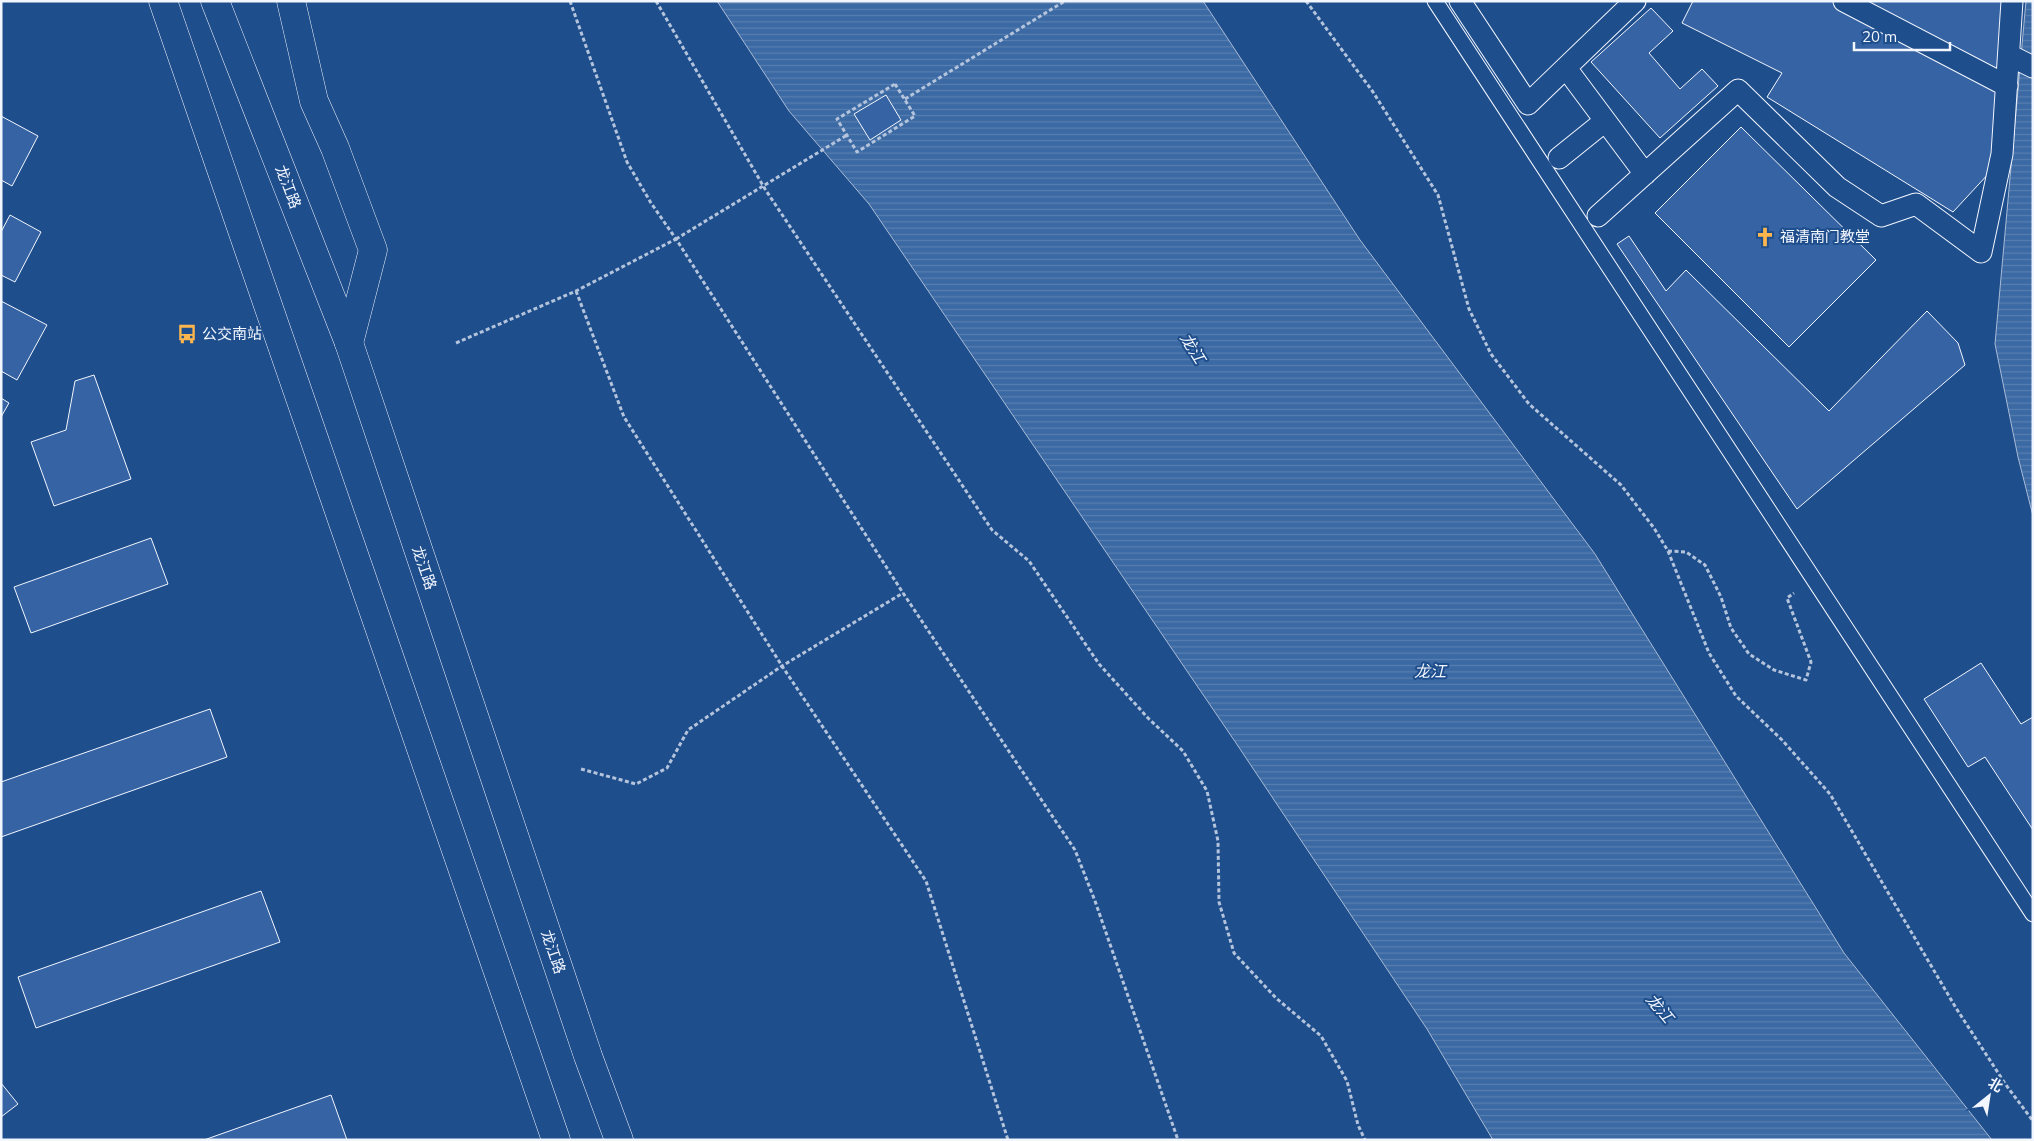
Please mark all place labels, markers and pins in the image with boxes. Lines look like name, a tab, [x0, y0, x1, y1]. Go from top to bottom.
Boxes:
church icon: 福清南门教堂	[1754, 226, 1776, 248]
place label: 福清南门教堂	[1780, 227, 1870, 246]
bus stop icon: 公交南站	[176, 323, 198, 345]
place label: 公交南站	[202, 324, 262, 343]

